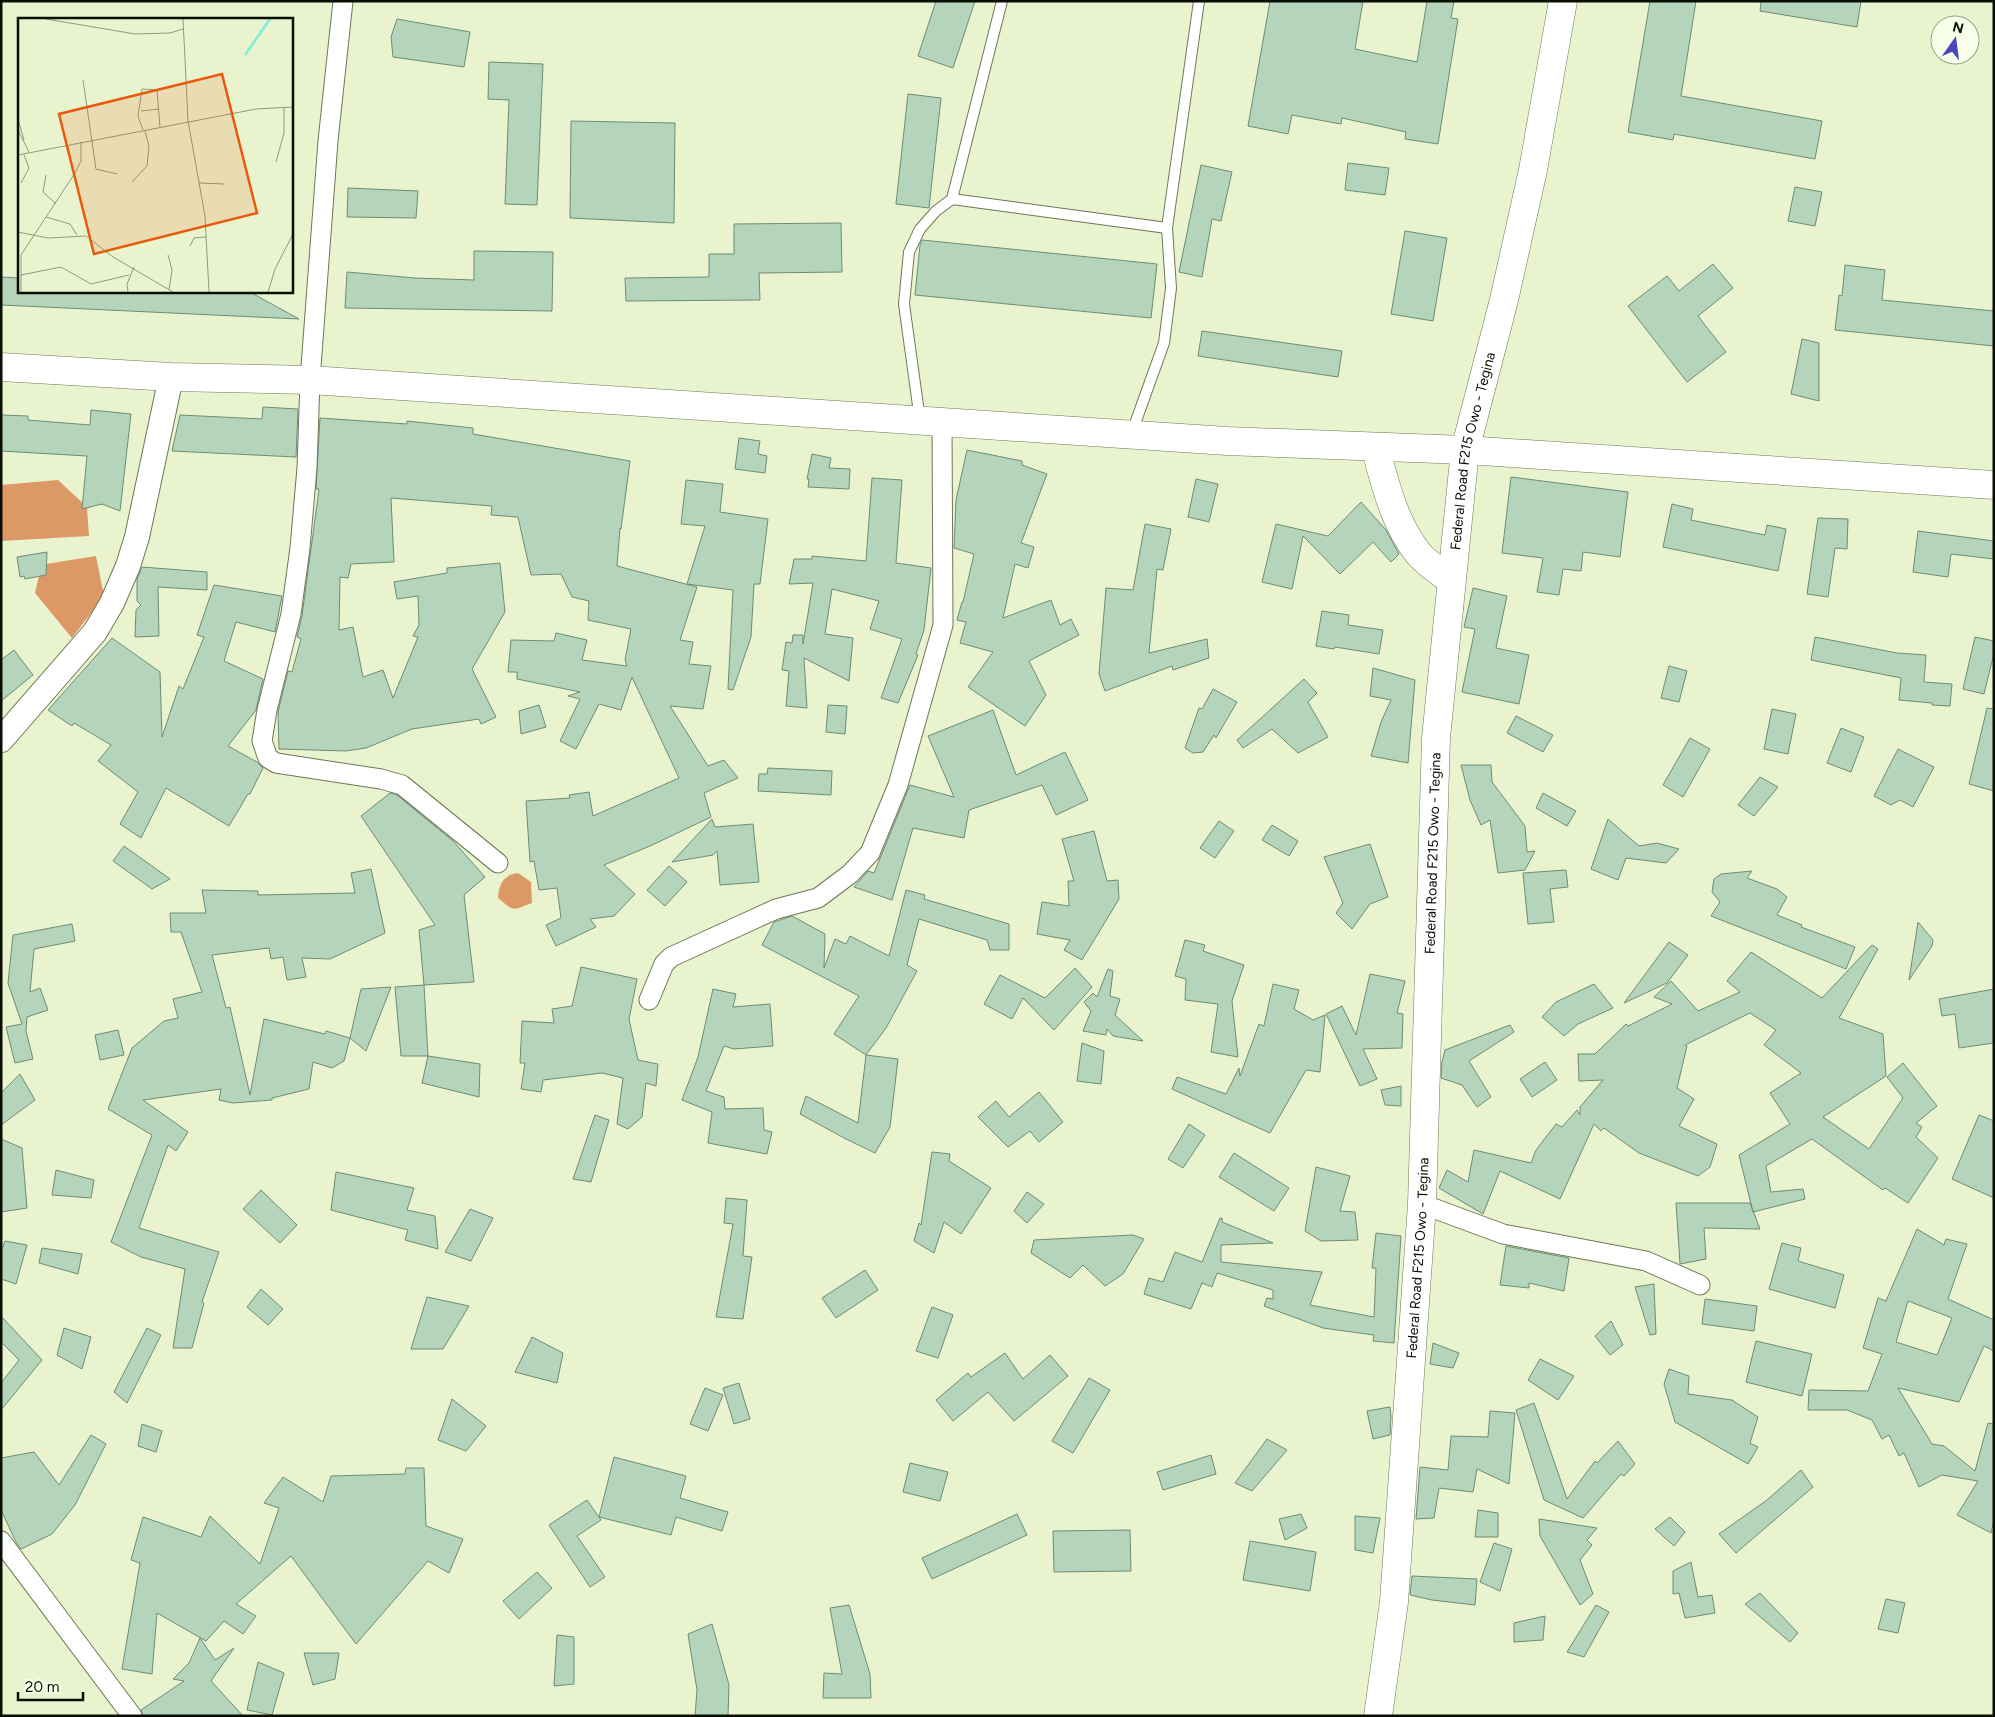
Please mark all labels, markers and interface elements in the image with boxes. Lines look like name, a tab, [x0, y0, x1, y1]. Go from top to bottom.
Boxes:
north arrow	[1930, 15, 1980, 65]
inset map	[18, 18, 292, 292]
text: N	[1951, 18, 1965, 37]
street label: Federal Road F215 Owo - Tegina	[1447, 350, 1499, 551]
street label: Federal Road F215 Owo - Tegina	[1422, 752, 1445, 954]
street label: Federal Road F215 Owo - Tegina	[1403, 1157, 1432, 1359]
scale bar	[18, 1670, 82, 1702]
text: 20 m	[25, 1678, 59, 1696]

